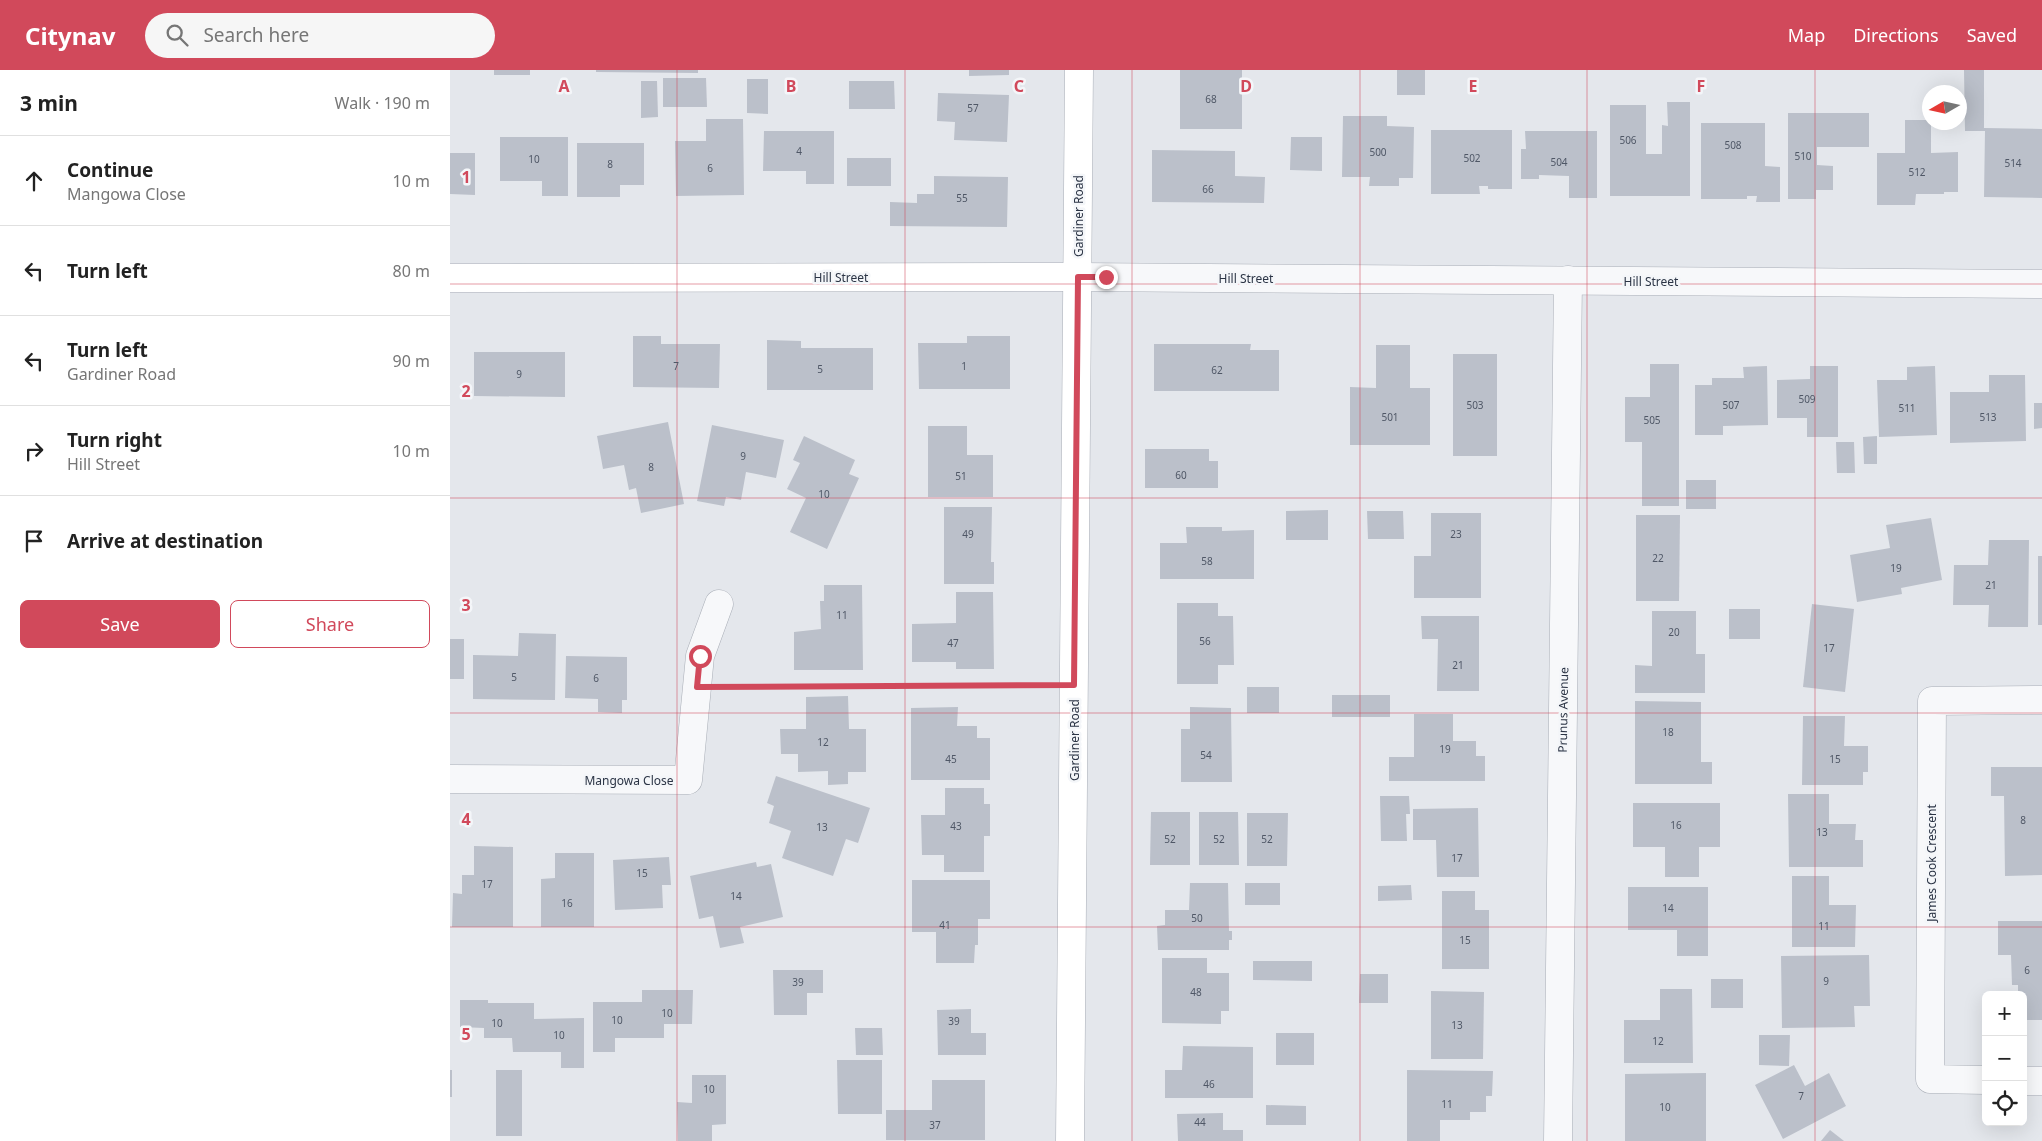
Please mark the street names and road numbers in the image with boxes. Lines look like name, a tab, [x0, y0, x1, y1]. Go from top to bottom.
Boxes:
street label: Gardiner Road	[1070, 175, 1087, 257]
street label: Hill Street	[814, 269, 869, 286]
street label: Hill Street	[1219, 270, 1274, 287]
street label: Hill Street	[1624, 273, 1679, 290]
street label: Prunus Avenue	[1554, 667, 1572, 753]
street label: Gardiner Road	[1066, 699, 1083, 781]
street label: Mangowa Close	[584, 772, 674, 789]
street label: James Cook Crescent	[1923, 804, 1940, 923]

